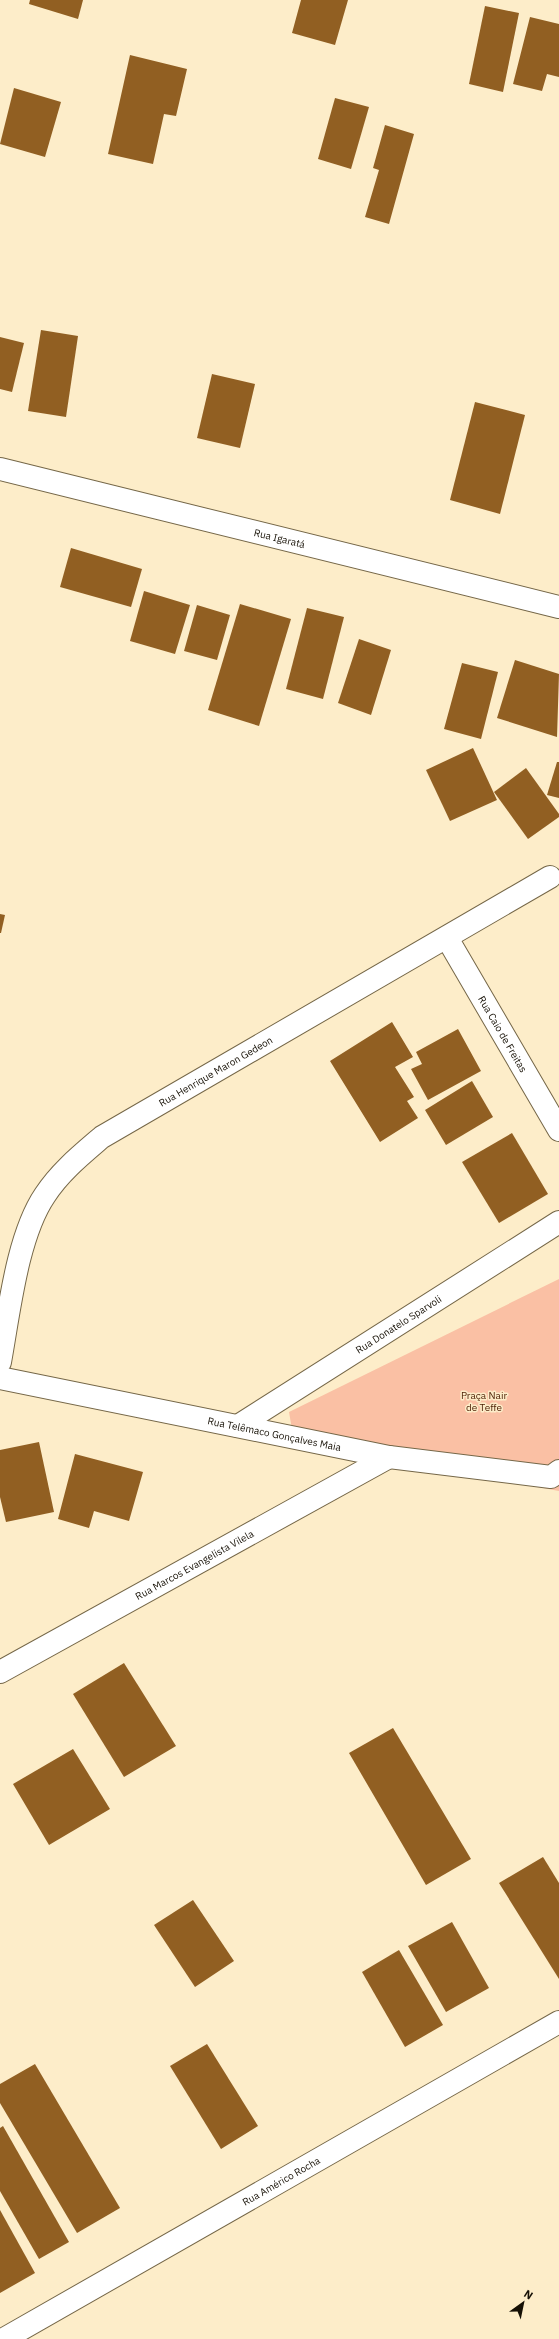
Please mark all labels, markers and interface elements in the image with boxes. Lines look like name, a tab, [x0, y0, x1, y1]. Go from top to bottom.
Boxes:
street label: Rua Igaratá	[253, 526, 307, 551]
street label: Rua Caio de Freitas	[475, 994, 530, 1075]
street label: Rua Henrique Maron Gedeon	[157, 1033, 275, 1110]
street label: Rua Donatelo Sparvoli	[353, 1292, 444, 1357]
park label: Praça Nair de Teffe	[461, 1389, 507, 1414]
street label: Rua Telêmaco Gonçalves Maia	[206, 1414, 343, 1454]
street label: Rua Marcos Evangelista Vilela	[133, 1527, 257, 1603]
street label: Rua Américo Rocha	[240, 2154, 323, 2209]
north arrow	[503, 2283, 543, 2323]
text: N	[521, 2287, 536, 2303]

